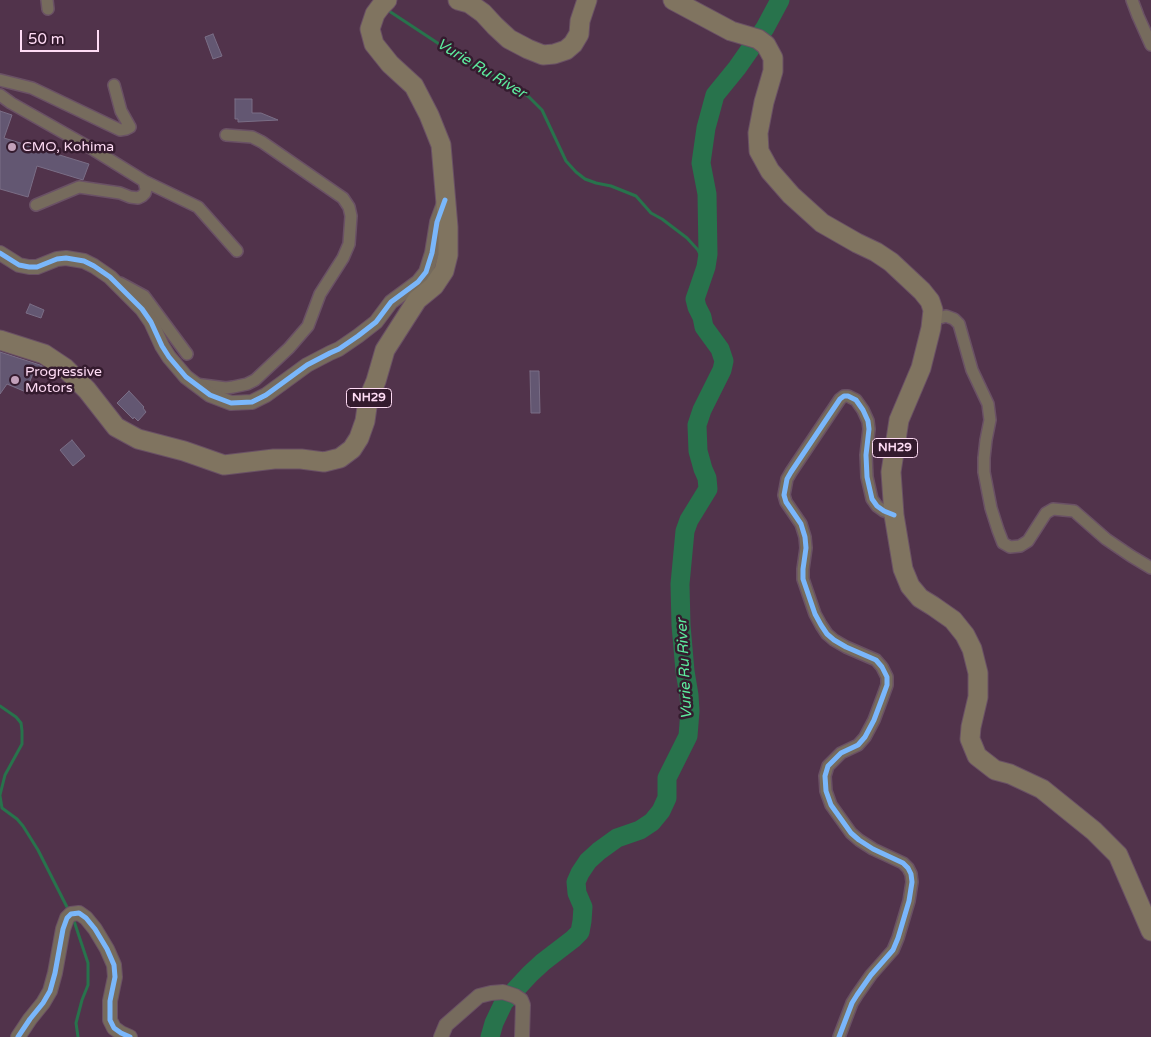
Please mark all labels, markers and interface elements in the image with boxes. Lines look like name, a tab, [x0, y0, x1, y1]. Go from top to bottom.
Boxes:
scale bar	[22, 20, 101, 52]
text: 50 m	[28, 30, 65, 48]
water label: Vurie Ru River	[433, 35, 529, 103]
place label: CMO, Kohima	[22, 139, 114, 155]
marker: CMO, Kohima	[6, 141, 18, 153]
place label: Progressive Motors	[25, 364, 102, 397]
marker: Progressive Motors	[9, 374, 21, 386]
road number: NH29	[346, 388, 392, 408]
road number: NH29	[872, 438, 918, 458]
water label: Vurie Ru River	[673, 618, 697, 720]

